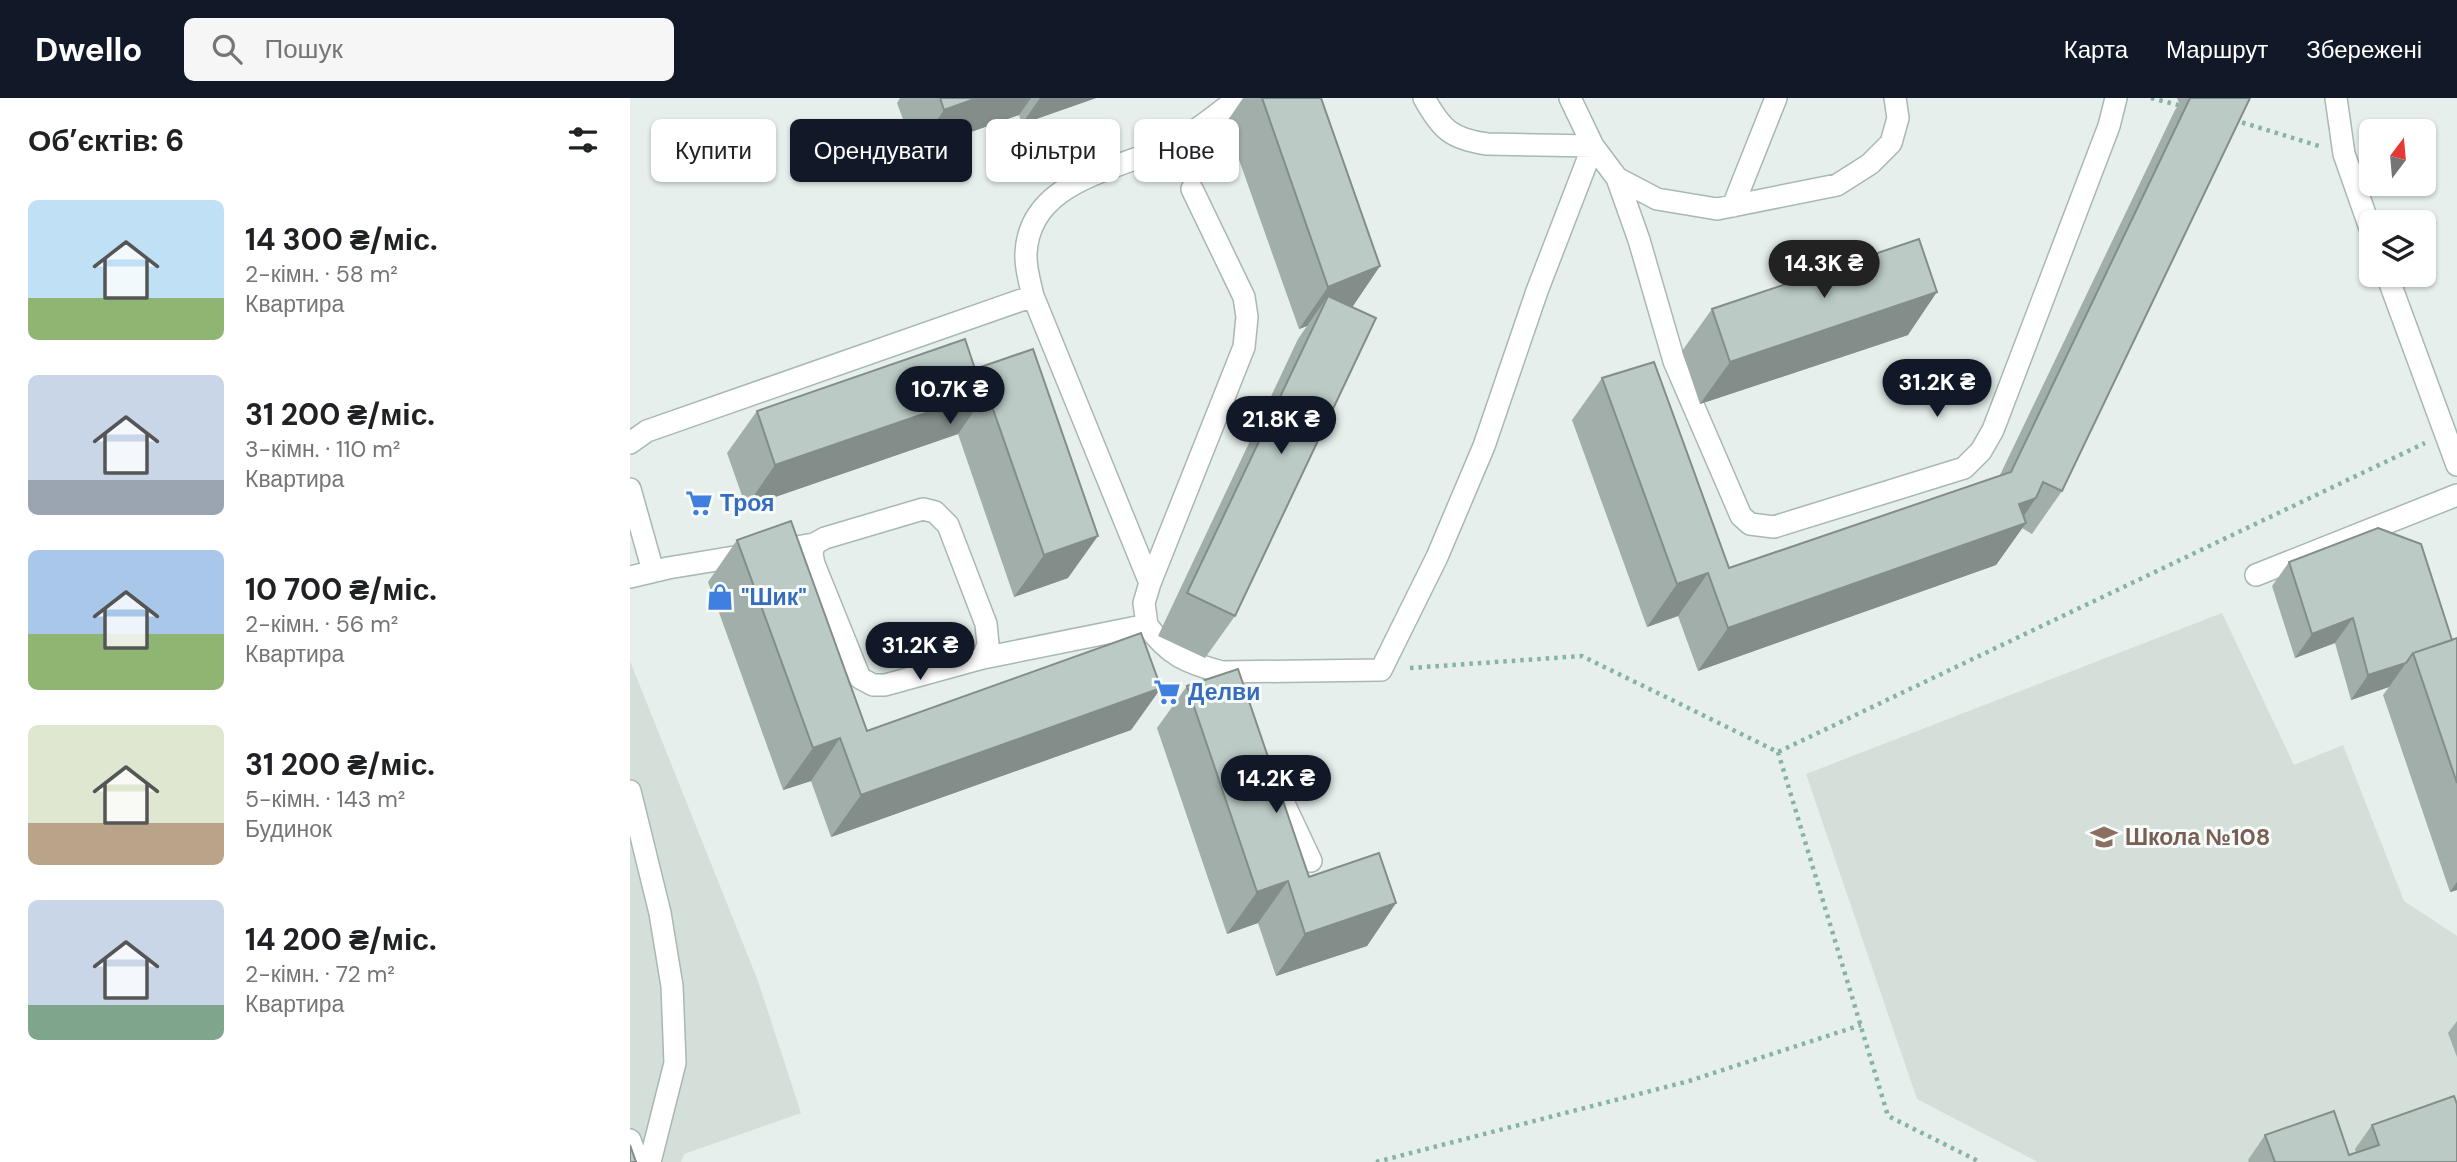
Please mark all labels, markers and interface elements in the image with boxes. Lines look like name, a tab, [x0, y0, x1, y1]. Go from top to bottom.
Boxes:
search box	[184, 18, 674, 81]
text: Dwello	[35, 28, 142, 71]
icon: search	[208, 30, 246, 68]
text: Пошук	[264, 32, 343, 66]
text: Карта	[2064, 34, 2128, 65]
text: Маршрут	[2166, 34, 2268, 65]
text: Збережені	[2306, 34, 2422, 65]
chip: Купити	[651, 119, 776, 182]
chip: Орендувати	[790, 119, 972, 182]
chip: Фільтри	[986, 119, 1120, 182]
chip: Нове	[1134, 119, 1239, 182]
north arrow	[2359, 119, 2436, 196]
map controls	[2359, 119, 2436, 287]
text: Об’єктів: 6	[28, 121, 184, 160]
icon: filters	[564, 121, 602, 159]
button: layers	[2359, 210, 2436, 287]
text: 14 300 ₴/міс.	[245, 220, 437, 259]
icon: home	[84, 228, 168, 312]
pin: 14.3K ₴	[1759, 240, 1889, 300]
text: 14.3K ₴	[1785, 248, 1863, 278]
text: 2-кімн. · 58 m²	[245, 259, 398, 289]
text: Квартира	[245, 289, 344, 319]
pin: 31.2K ₴	[1872, 360, 2002, 419]
pin: 10.7K ₴	[885, 366, 1015, 426]
text: 31.2K ₴	[1899, 367, 1975, 397]
text: 10.7K ₴	[912, 374, 988, 404]
text: 31 200 ₴/міс.	[245, 395, 435, 434]
pin: 21.8K ₴	[1216, 396, 1346, 456]
icon: home	[84, 403, 168, 487]
text: 21.8K ₴	[1242, 404, 1320, 434]
text: 3-кімн. · 110 m²	[245, 434, 400, 464]
text: Квартира	[245, 464, 344, 494]
supermarket icon: Троя	[684, 488, 714, 518]
place label: Троя	[720, 488, 774, 518]
text: 10 700 ₴/міс.	[245, 570, 437, 609]
icon: home	[84, 578, 168, 662]
shop icon: "Шик"	[705, 582, 735, 612]
place label: "Шик"	[741, 582, 807, 612]
text: 2-кімн. · 56 m²	[245, 609, 398, 639]
pin: 31.2K ₴	[855, 622, 985, 682]
text: 31.2K ₴	[882, 630, 958, 660]
text: Квартира	[245, 639, 344, 669]
supermarket icon: Делви	[1152, 677, 1182, 707]
place label: Делви	[1188, 677, 1260, 707]
text: 31 200 ₴/міс.	[245, 745, 435, 784]
icon: home	[84, 753, 168, 837]
pin: 14.2K ₴	[1211, 756, 1341, 815]
text: 14.2K ₴	[1237, 763, 1315, 793]
text: 5-кімн. · 143 m²	[245, 784, 405, 814]
text: Будинок	[245, 814, 332, 844]
school or university icon: Школа №108	[2089, 822, 2119, 852]
place label: Школа №108	[2125, 822, 2270, 852]
text: 14 200 ₴/міс.	[245, 920, 437, 959]
icon: home	[84, 928, 168, 1012]
text: 2-кімн. · 72 m²	[245, 959, 395, 989]
text: Квартира	[245, 989, 344, 1019]

